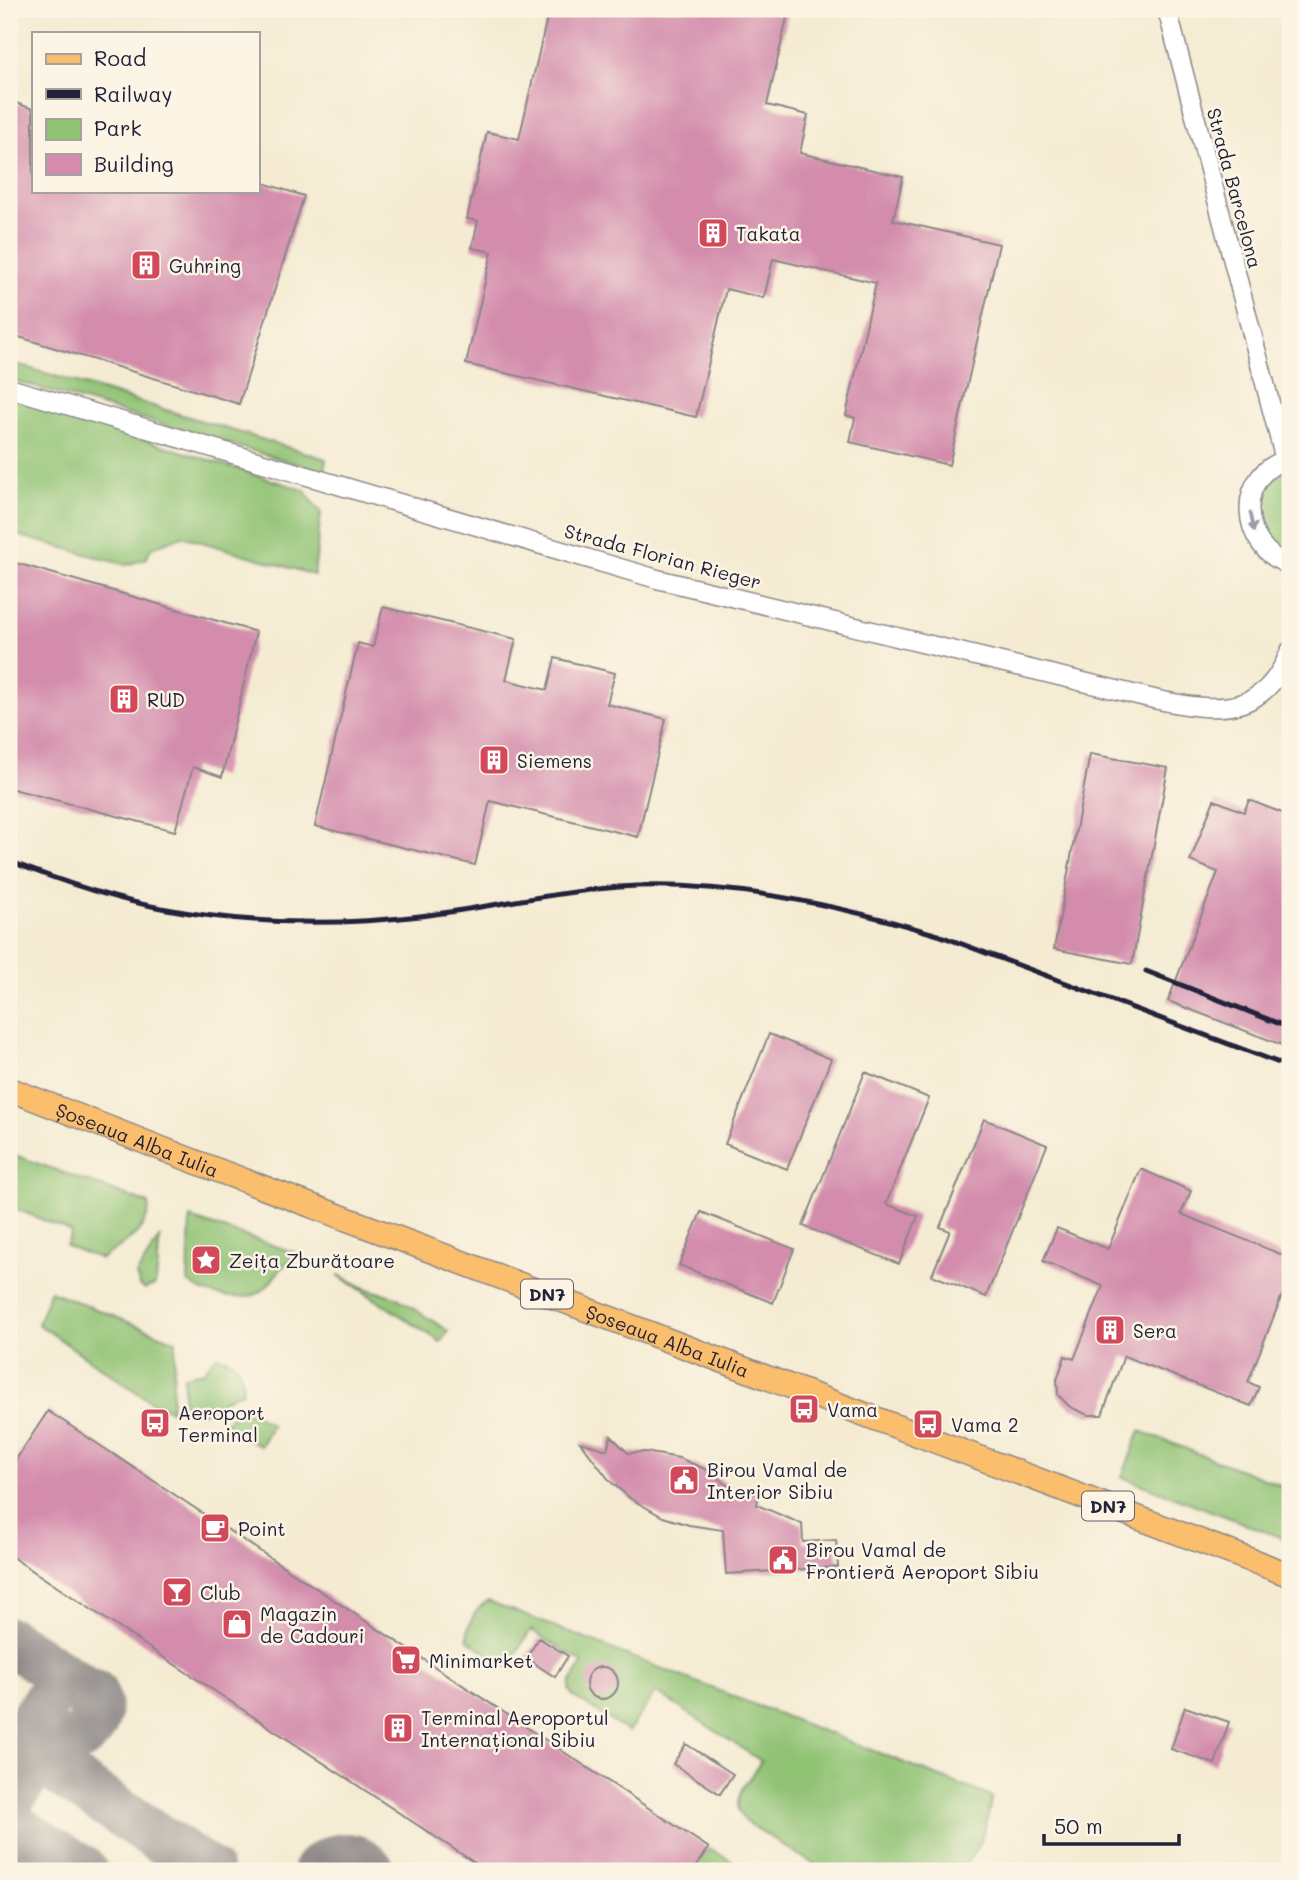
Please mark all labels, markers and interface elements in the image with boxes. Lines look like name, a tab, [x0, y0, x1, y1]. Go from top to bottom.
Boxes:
legend	[32, 32, 259, 192]
text: Road	[94, 44, 146, 71]
text: Railway	[94, 80, 173, 107]
street label: Strada Barcelona	[1202, 105, 1268, 271]
text: Park	[94, 114, 142, 141]
text: Building	[94, 150, 174, 177]
building icon: Takata	[696, 216, 730, 250]
place label: Takata	[736, 221, 801, 246]
building icon: Guhring	[129, 248, 163, 282]
place label: Guhring	[169, 253, 241, 278]
one-way arrow	[1246, 512, 1257, 534]
street label: Strada Florian Rieger	[562, 518, 764, 594]
building icon: RUD	[107, 682, 141, 716]
place label: RUD	[147, 687, 185, 712]
building icon: Siemens	[477, 743, 511, 777]
place label: Siemens	[517, 748, 592, 773]
street label: Șoseaua Alba Iulia	[52, 1096, 222, 1182]
place icon: Zeița Zburătoare	[189, 1243, 223, 1277]
place label: Zeița Zburătoare	[229, 1248, 395, 1274]
road number: DN7	[521, 1280, 573, 1308]
street label: Șoseaua Alba Iulia	[582, 1298, 753, 1382]
building icon: Sera	[1093, 1313, 1127, 1347]
place label: Sera	[1133, 1318, 1177, 1343]
bus stop icon: Vama	[787, 1392, 821, 1426]
place label: Vama	[827, 1397, 878, 1422]
place label: Aeroport Terminal	[178, 1400, 265, 1447]
bus stop icon: Aeroport Terminal	[138, 1406, 172, 1440]
bus stop icon: Vama 2	[911, 1407, 945, 1441]
place label: Vama 2	[951, 1412, 1019, 1437]
place label: Birou Vamal de Interior Sibiu	[707, 1457, 848, 1504]
public building icon: Birou Vamal de Interior Sibiu	[667, 1463, 701, 1497]
road number: DN7	[1082, 1492, 1134, 1520]
cafe icon: Point	[198, 1511, 232, 1545]
place label: Point	[238, 1516, 286, 1541]
place label: Birou Vamal de Frontieră Aeroport Sibiu	[806, 1537, 1039, 1584]
public building icon: Birou Vamal de Frontieră Aeroport Sibiu	[766, 1543, 800, 1577]
bar icon: Club	[160, 1575, 194, 1609]
place label: Club	[200, 1580, 241, 1605]
place label: Magazin de Cadouri	[260, 1601, 364, 1648]
shop icon: Magazin de Cadouri	[220, 1607, 254, 1641]
supermarket icon: Minimarket	[389, 1643, 423, 1677]
place label: Minimarket	[429, 1648, 533, 1673]
place label: Terminal Aeroportul Internațional Sibiu	[421, 1705, 609, 1753]
building icon: Terminal Aeroportul Internațional Sibiu	[381, 1711, 415, 1745]
scale bar	[1044, 1803, 1178, 1847]
text: 50 m	[1054, 1812, 1103, 1839]

